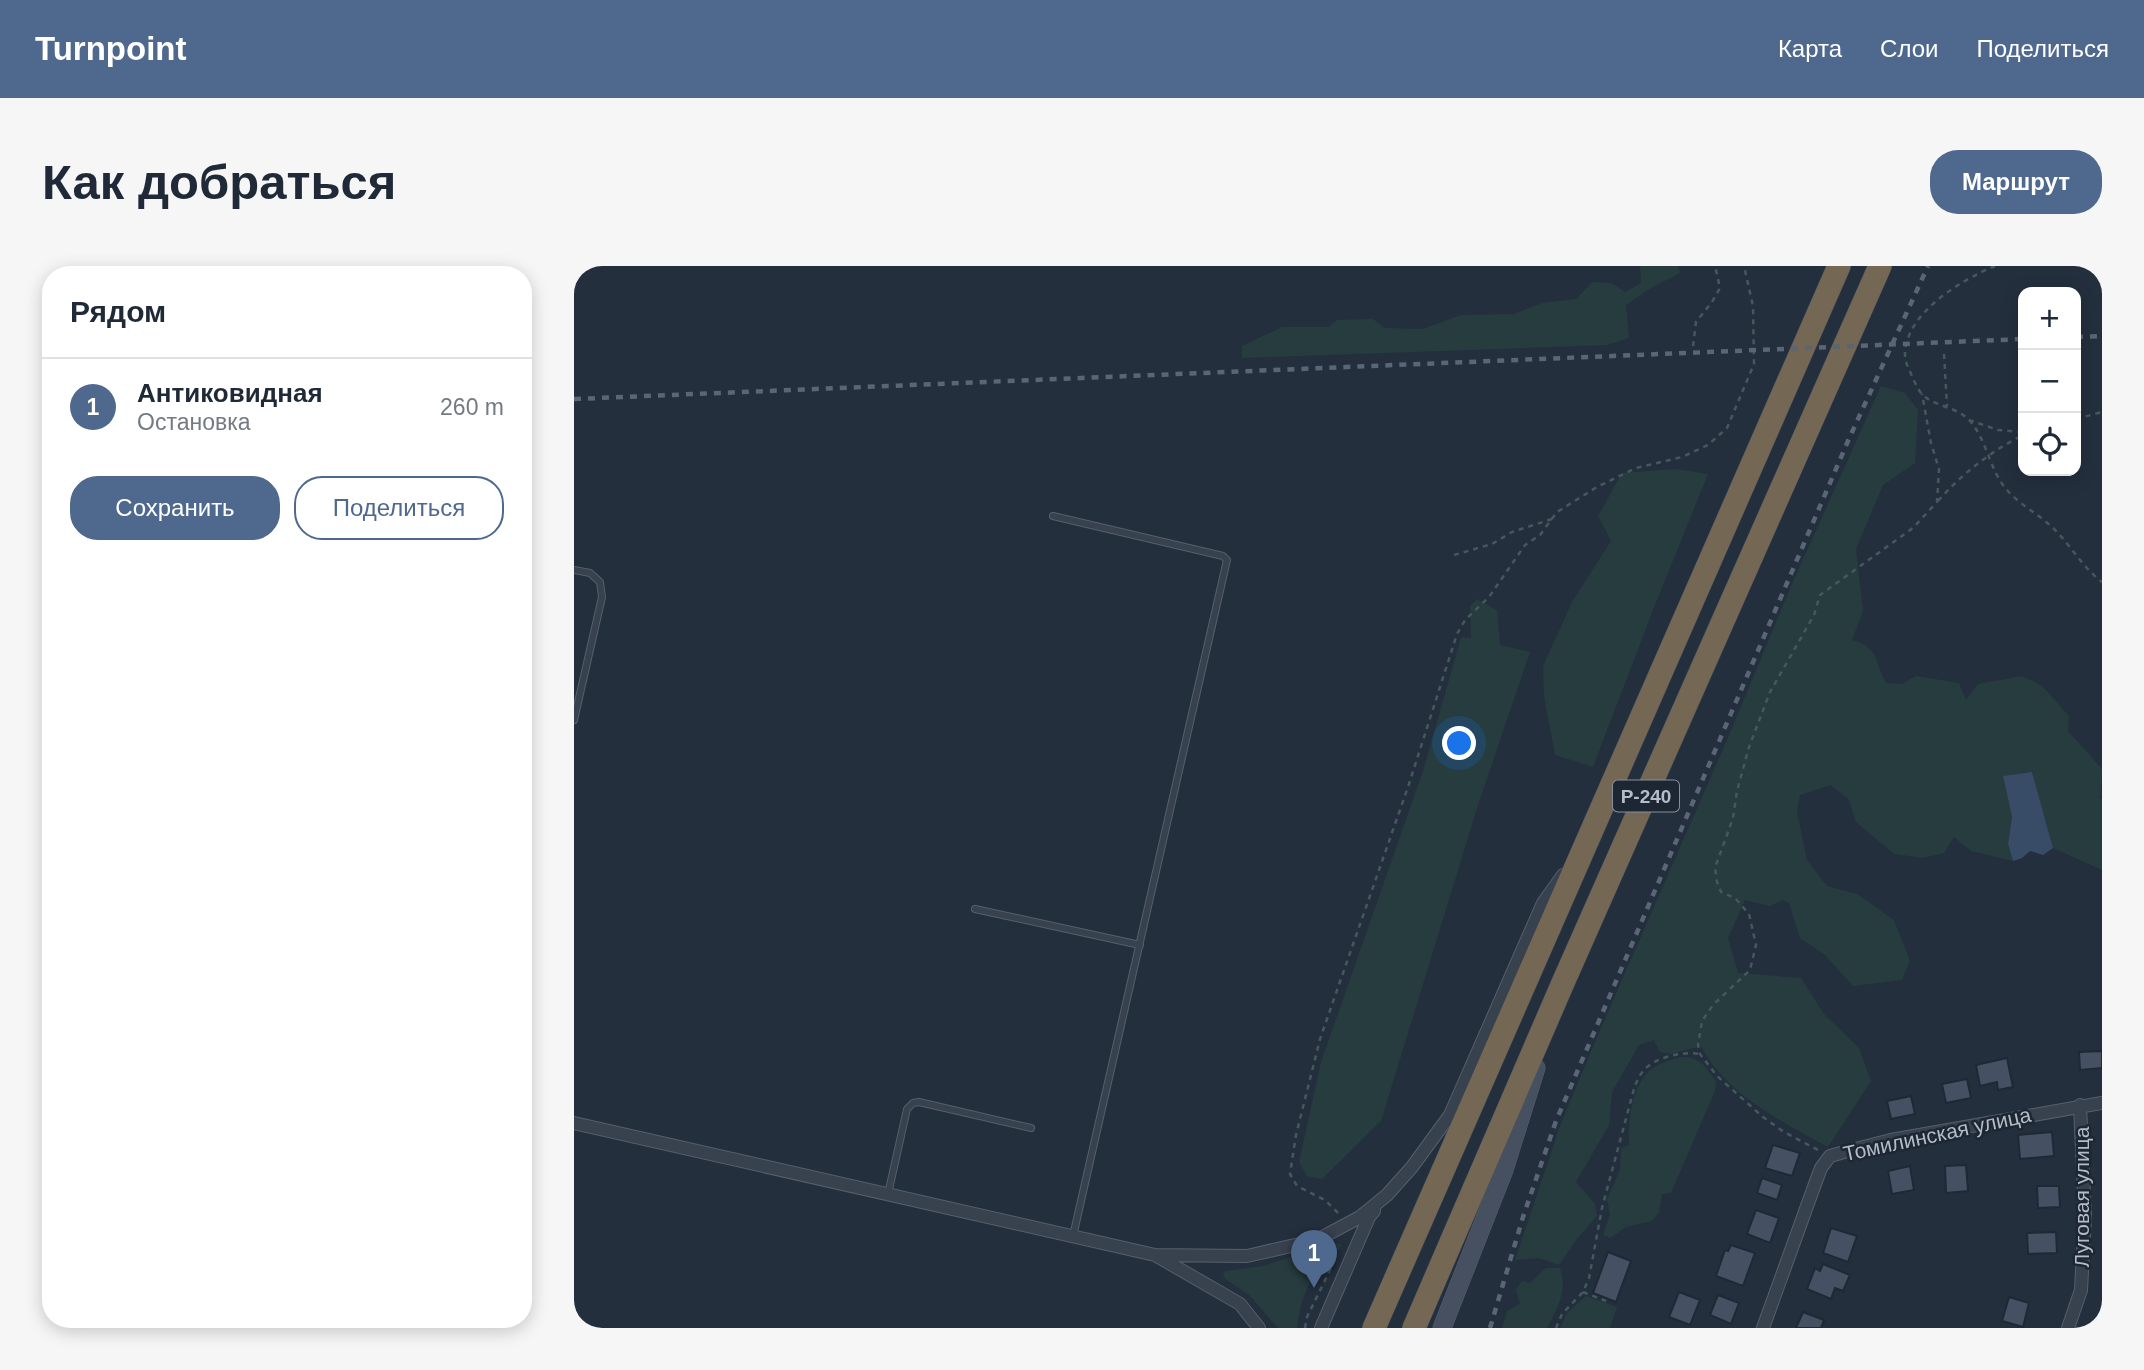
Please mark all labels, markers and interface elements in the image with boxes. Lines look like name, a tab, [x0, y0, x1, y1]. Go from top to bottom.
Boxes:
text: Turnpoint	[35, 30, 187, 67]
text: Карта	[1778, 35, 1842, 62]
text: Слои	[1880, 35, 1938, 62]
text: Поделиться	[1976, 35, 2109, 62]
button: Маршрут	[1930, 150, 2102, 214]
text: Как добраться	[42, 155, 396, 209]
map controls	[2018, 287, 2081, 476]
button: +	[2018, 287, 2081, 350]
text: Рядом	[70, 295, 166, 328]
button: −	[2018, 350, 2081, 413]
text: Антиковидная	[137, 378, 323, 408]
text: 1	[87, 394, 99, 420]
text: 260 m	[440, 394, 504, 420]
text: Остановка	[137, 409, 251, 435]
button: locate	[2018, 413, 2081, 476]
button: Сохранить	[70, 476, 280, 540]
button: Поделиться	[294, 476, 504, 540]
your location	[1442, 726, 1476, 760]
road number: Р-240	[1613, 780, 1679, 811]
street label: Томилинская улица	[1841, 1103, 2033, 1165]
street label: Луговая улица	[2070, 1126, 2093, 1267]
pin: 1	[1291, 1230, 1337, 1288]

